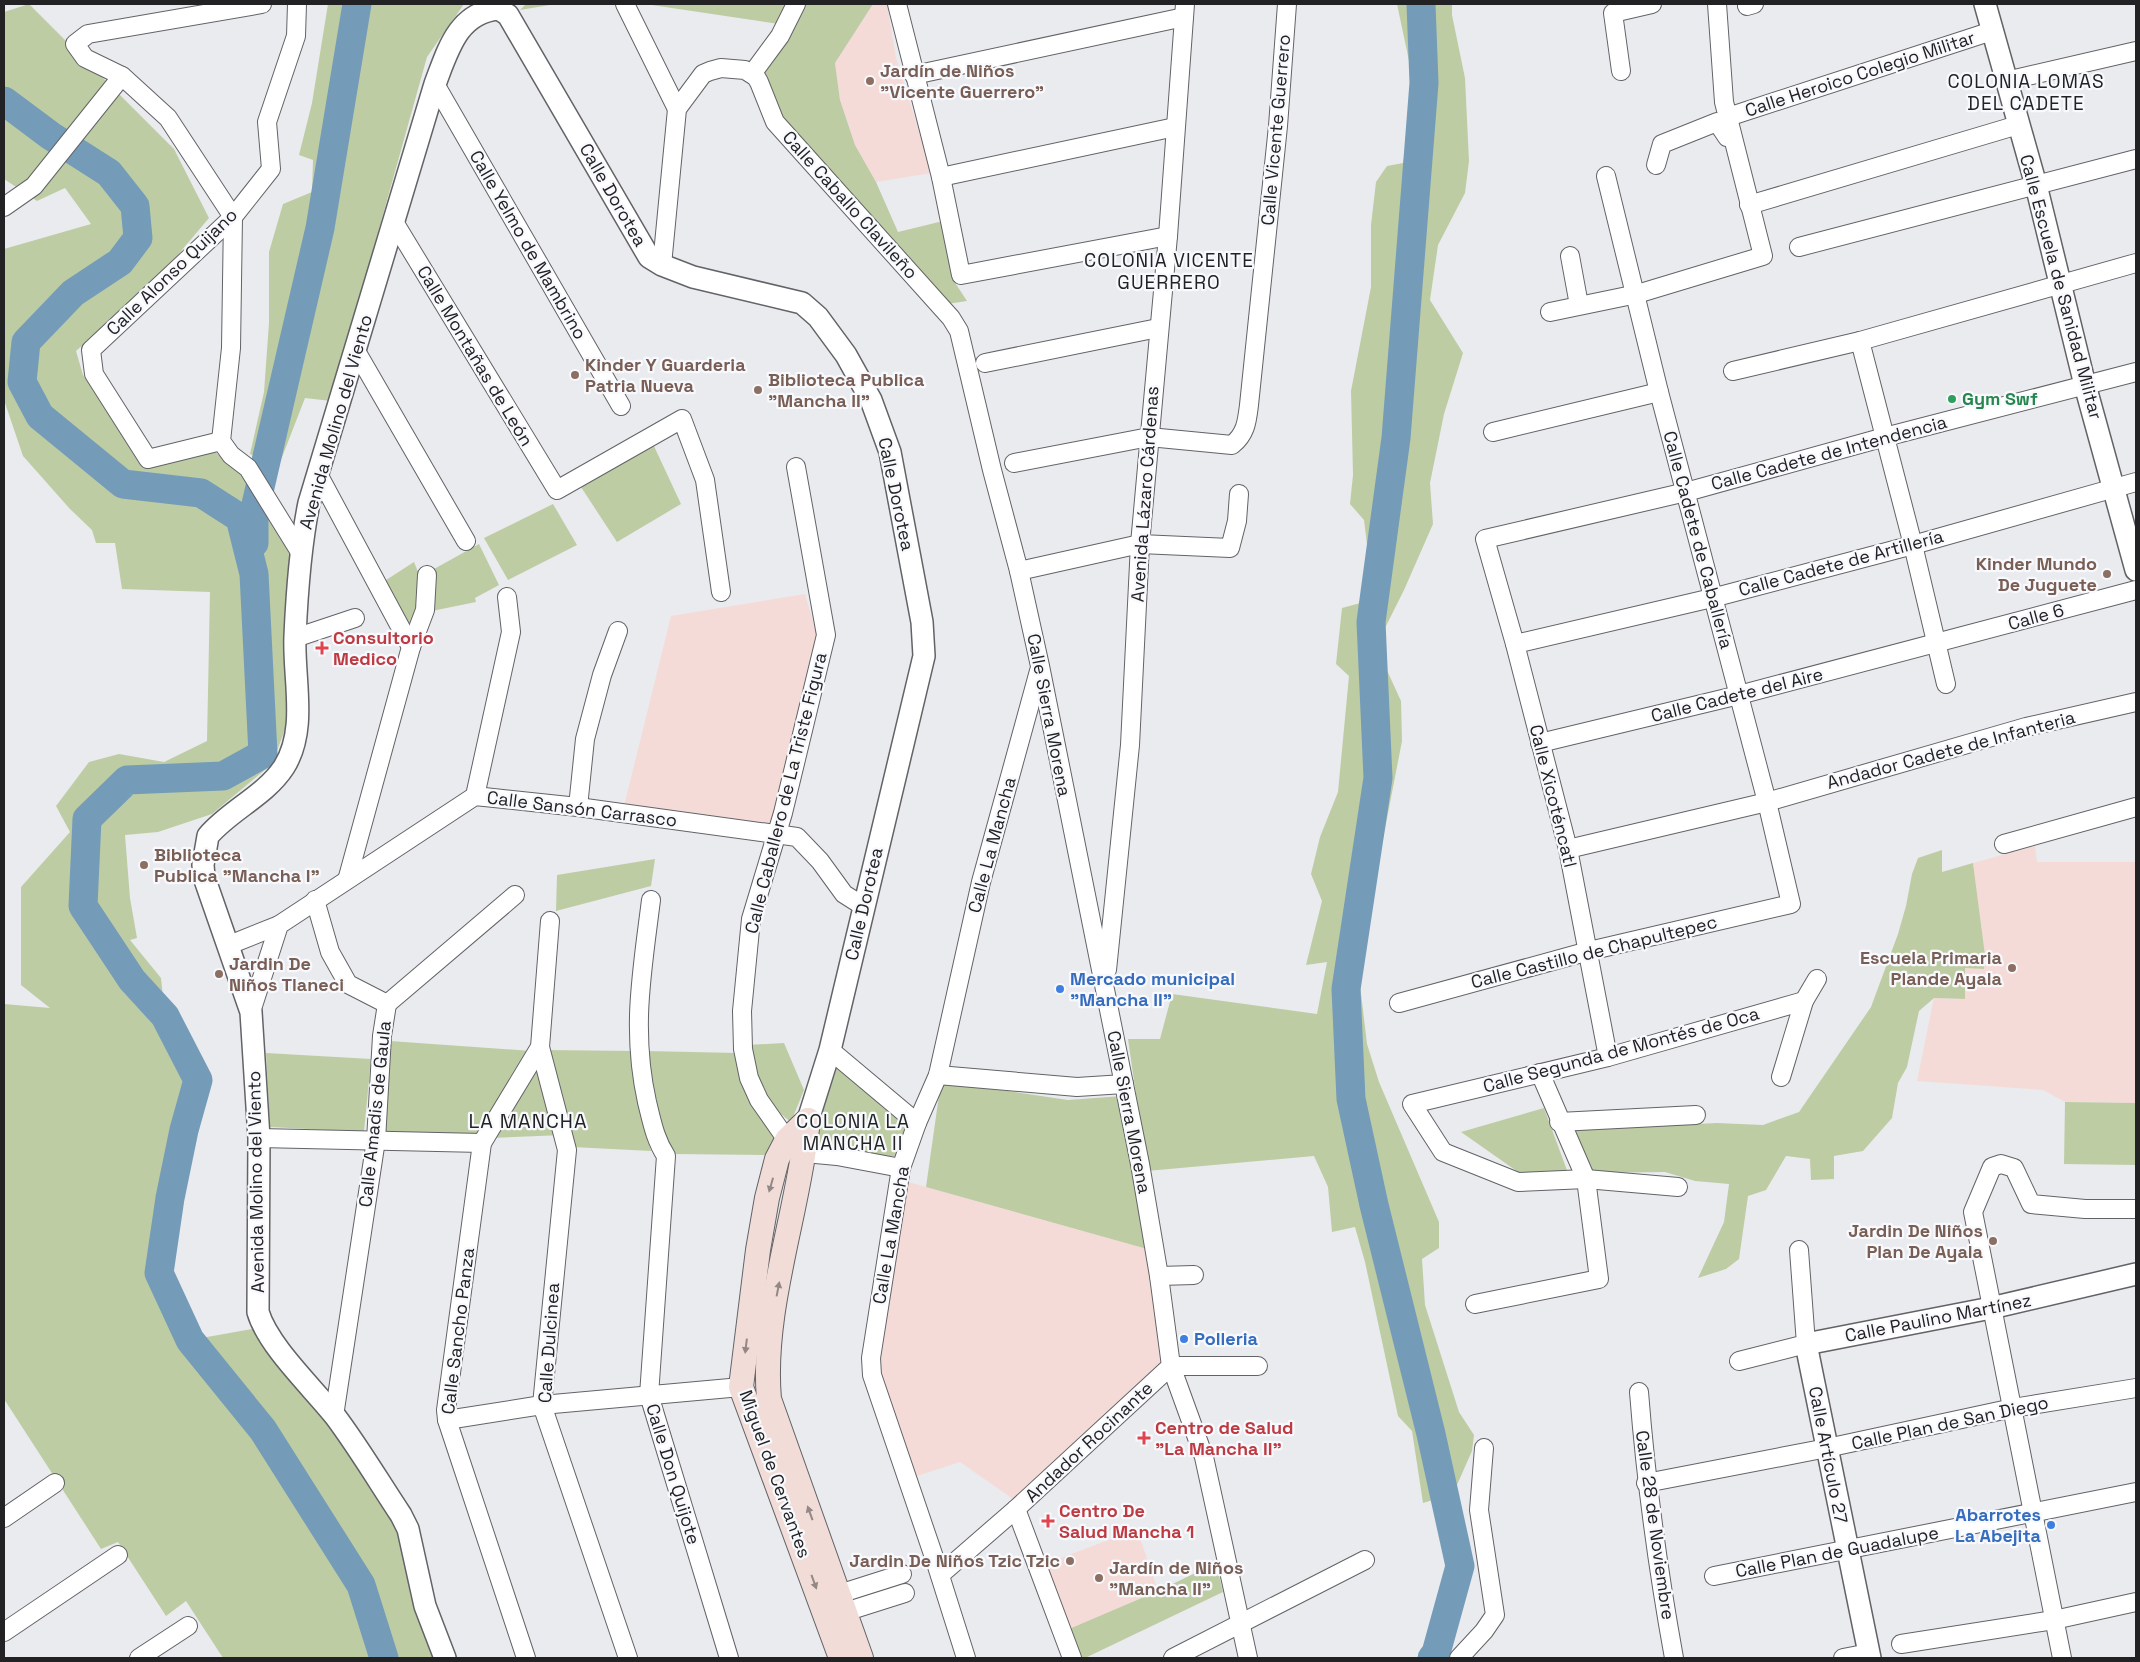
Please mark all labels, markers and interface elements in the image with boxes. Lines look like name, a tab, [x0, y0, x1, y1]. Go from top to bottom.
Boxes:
street label: Calle Heroico Colegio Militar	[1742, 25, 1978, 122]
street label: Calle Vicente Guerrero	[1256, 33, 1295, 227]
place label: Jardín de Niños "Vicente Guerrero"	[880, 59, 1044, 103]
district label: COLONIA LOMAS DEL CADETE	[1947, 69, 2105, 116]
marker: Jardín de Niños "Vicente Guerrero"	[864, 75, 876, 87]
street label: Calle Caballo Clavileño	[778, 126, 923, 284]
street label: Calle Dorotea	[575, 139, 652, 250]
street label: Calle Yelmo de Mambrino	[465, 146, 592, 343]
street label: Calle Escuela de Sanidad Militar	[2015, 152, 2108, 422]
street label: Calle Alonso Quijano	[101, 203, 242, 340]
district label: COLONIA VICENTE GUERRERO	[1084, 248, 1254, 295]
street label: Calle Montañas de León	[412, 261, 539, 450]
street label: Avenida Molino del Viento	[294, 312, 377, 532]
place label: Kinder Y Guarderia Patria Nueva	[585, 353, 746, 397]
place label: Biblioteca Publica "Mancha II"	[768, 368, 925, 412]
marker: Kinder Y Guarderia Patria Nueva	[569, 369, 581, 381]
marker: Biblioteca Publica "Mancha II"	[752, 384, 764, 396]
street label: Avenida Lázaro Cárdenas	[1125, 385, 1164, 603]
place label: Gym Swf	[1962, 387, 2038, 410]
marker: Gym Swf	[1946, 393, 1958, 405]
street label: Calle Cadete de Intendencia	[1708, 410, 1949, 495]
street label: Calle Cadete de Caballería	[1658, 428, 1739, 651]
street label: Calle Dorotea	[873, 435, 920, 553]
street label: Calle Cadete de Artillería	[1736, 524, 1946, 601]
place label: Kinder Mundo De Juguete	[1976, 552, 2097, 596]
marker: Kinder Mundo De Juguete	[2101, 568, 2113, 580]
street label: Calle 6	[2005, 598, 2066, 635]
place label: Consultorio Medico	[333, 626, 434, 670]
street label: Calle Sierra Morena	[1022, 631, 1077, 798]
marker: Consultorio Medico	[315, 641, 329, 655]
street label: Calle Caballero de La Triste Figura	[739, 650, 832, 936]
street label: Calle Cadete del Aire	[1648, 662, 1825, 727]
street label: Andador Cadete de Infanteria	[1824, 705, 2078, 794]
street label: Calle Xicoténcatl	[1525, 722, 1582, 870]
street label: Calle La Mancha	[962, 774, 1021, 915]
street label: Calle Sansón Carrasco	[486, 785, 679, 832]
place label: Biblioteca Publica "Mancha I"	[154, 843, 320, 887]
street label: Calle Dorotea	[839, 845, 888, 963]
marker: Biblioteca Publica "Mancha I"	[138, 859, 150, 871]
street label: Calle Castillo de Chapultepec	[1468, 910, 1719, 993]
place label: Escuela Primaria Plande Ayala	[1860, 946, 2003, 990]
place label: Jardin De Niños Tlaneci	[229, 952, 344, 996]
marker: Escuela Primaria Plande Ayala	[2006, 962, 2018, 974]
place label: Mercado municipal "Mancha II"	[1070, 967, 1235, 1011]
marker: Jardin De Niños Tlaneci	[213, 968, 225, 980]
marker: Mercado municipal "Mancha II"	[1054, 983, 1066, 995]
street label: Calle Segunda de Montés de Oca	[1480, 1002, 1761, 1098]
street label: Calle Amadis de Gaula	[353, 1020, 396, 1208]
street label: Calle Sierra Morena	[1102, 1028, 1157, 1195]
street label: Avenida Molino del Viento	[242, 1071, 269, 1293]
district label: LA MANCHA	[468, 1108, 588, 1134]
district label: COLONIA LA MANCHA II	[796, 1109, 910, 1156]
street label: Calle La Mancha	[867, 1164, 914, 1306]
one-way arrow	[766, 1178, 774, 1193]
place label: Jardin De Niños Plan De Ayala	[1848, 1219, 1984, 1263]
marker: Jardin De Niños Plan De Ayala	[1987, 1235, 1999, 1247]
street label: Calle Sancho Panza	[436, 1246, 479, 1416]
one-way arrow	[774, 1281, 782, 1296]
street label: Calle Dulcinea	[533, 1282, 564, 1404]
street label: Calle Paulino Martínez	[1843, 1288, 2033, 1347]
place label: Polleria	[1194, 1327, 1259, 1350]
marker: Polleria	[1178, 1333, 1190, 1345]
one-way arrow	[742, 1338, 750, 1354]
street label: Andador Rocinante	[1020, 1376, 1157, 1507]
street label: Calle Artículo 27	[1804, 1384, 1853, 1526]
street label: Miguel de Cervantes	[734, 1387, 817, 1561]
street label: Calle Plan de San Diego	[1849, 1390, 2051, 1455]
street label: Calle Don Quijote	[641, 1401, 706, 1547]
place label: Centro de Salud "La Mancha II"	[1155, 1416, 1294, 1460]
street label: Calle 28 de Noviembre	[1631, 1429, 1680, 1621]
marker: Centro de Salud "La Mancha II"	[1137, 1431, 1151, 1445]
place label: Centro De Salud Mancha 1	[1059, 1499, 1194, 1543]
place label: Abarrotes La Abejita	[1955, 1503, 2042, 1547]
one-way arrow	[806, 1505, 814, 1520]
marker: Centro De Salud Mancha 1	[1041, 1514, 1055, 1528]
marker: Abarrotes La Abejita	[2045, 1519, 2057, 1531]
street label: Calle Plan de Guadalupe	[1733, 1520, 1941, 1583]
place label: Jardin De Niños Tzic Tzic	[849, 1549, 1060, 1572]
marker: Jardin De Niños Tzic Tzic	[1064, 1555, 1076, 1567]
place label: Jardín de Niños "Mancha II"	[1109, 1556, 1243, 1600]
marker: Jardín de Niños "Mancha II"	[1093, 1572, 1105, 1584]
one-way arrow	[810, 1575, 818, 1590]

